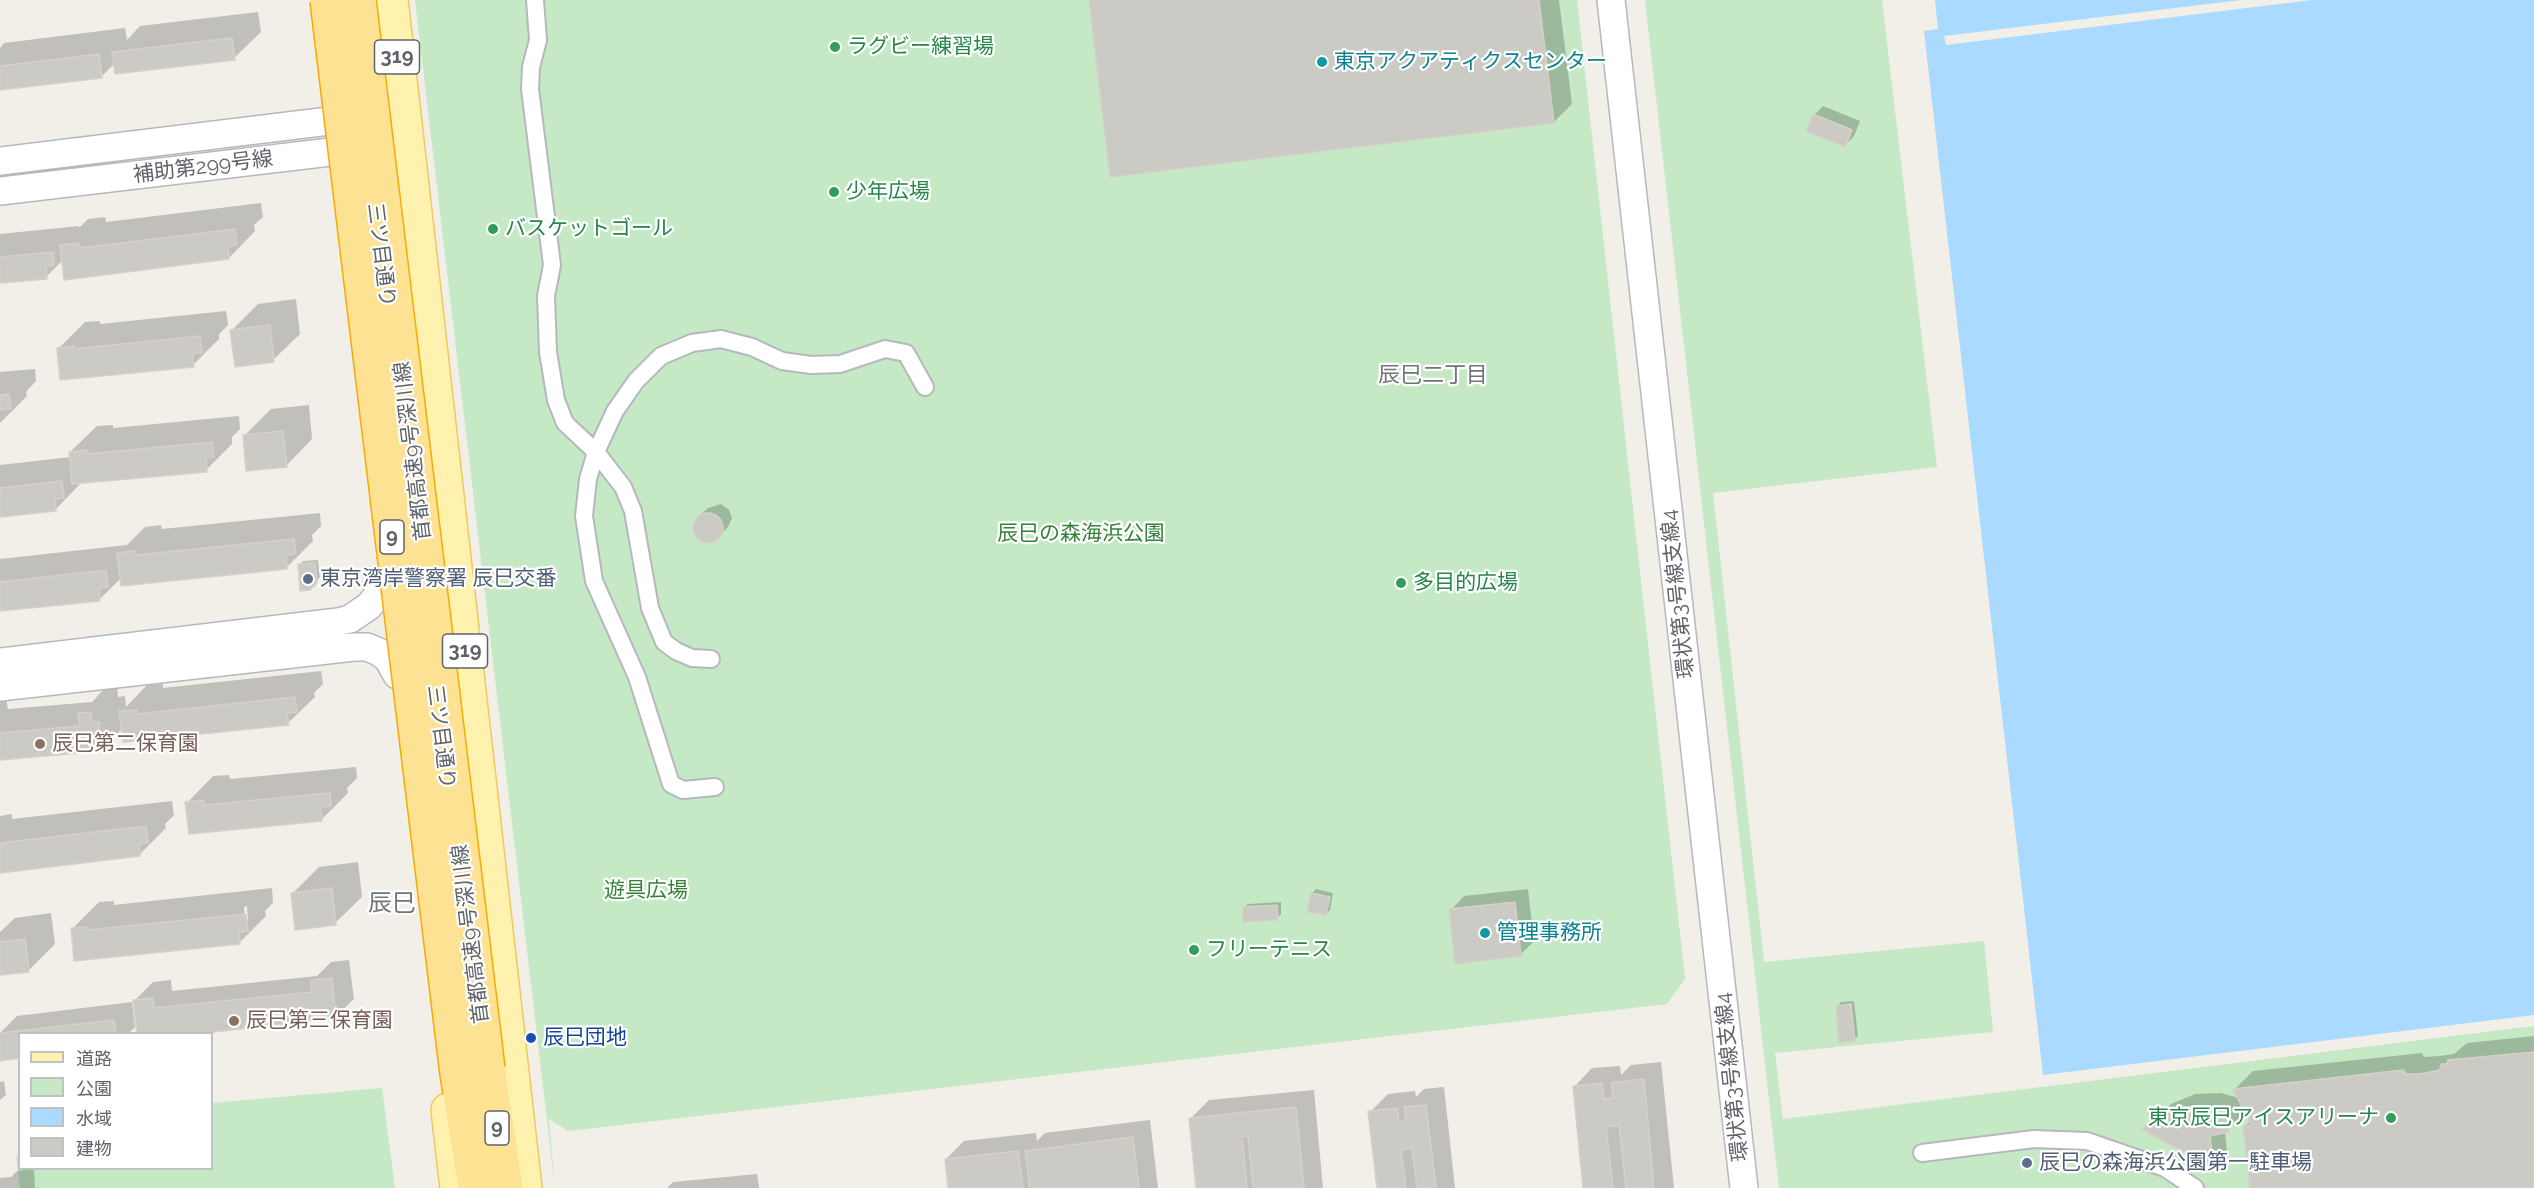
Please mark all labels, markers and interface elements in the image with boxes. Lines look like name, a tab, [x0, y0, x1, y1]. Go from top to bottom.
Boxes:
place label: ラグビー練習場	[847, 34, 994, 60]
road number: 319	[374, 40, 420, 74]
marker: ラグビー練習場	[828, 40, 842, 54]
place label: 東京アクアティクスセンター	[1334, 49, 1607, 75]
marker: 東京アクアティクスセンター	[1315, 55, 1329, 69]
street label: 補助第299号線	[132, 146, 274, 188]
place label: 少年広場	[846, 179, 930, 205]
marker: 少年広場	[827, 185, 841, 199]
street label: 三ツ目通り	[362, 201, 400, 309]
place label: バスケットゴール	[505, 216, 673, 242]
marker: バスケットゴール	[486, 222, 500, 236]
street label: 首都高速9号深川線	[390, 360, 436, 542]
district label: 辰巳二丁目	[1378, 362, 1488, 388]
street label: 環状第3号線支線4	[1657, 508, 1699, 680]
road number: 9	[380, 520, 404, 554]
park label: 辰巳の森海浜公園	[997, 521, 1165, 547]
place label: 東京湾岸警察署 辰巳交番	[320, 566, 556, 592]
place label: 多目的広場	[1413, 570, 1518, 596]
marker: 東京湾岸警察署 辰巳交番	[301, 572, 315, 586]
marker: 多目的広場	[1394, 576, 1408, 590]
road number: 319	[442, 634, 488, 668]
street label: 三ツ目通り	[422, 683, 460, 791]
place label: 辰巳第二保育園	[52, 731, 199, 757]
marker: 辰巳第二保育園	[33, 737, 47, 751]
street label: 首都高速9号深川線	[448, 843, 494, 1025]
park label: 遊具広場	[604, 878, 688, 904]
district label: 辰巳	[368, 890, 416, 918]
place label: 管理事務所	[1497, 920, 1602, 946]
marker: 管理事務所	[1478, 926, 1492, 940]
place label: フリーテニス	[1206, 937, 1332, 963]
marker: フリーテニス	[1187, 943, 1201, 957]
street label: 環状第3号線支線4	[1711, 991, 1753, 1163]
place label: 辰巳第三保育園	[246, 1008, 393, 1034]
marker: 辰巳第三保育園	[227, 1014, 241, 1028]
place label: 辰巳団地	[543, 1025, 627, 1051]
marker: 辰巳団地	[524, 1031, 538, 1045]
legend	[18, 1032, 213, 1170]
text: 道路	[76, 1048, 112, 1069]
text: 公園	[76, 1078, 112, 1099]
place label: 東京辰巳アイスアリーナ	[2148, 1105, 2379, 1131]
text: 水域	[76, 1108, 112, 1129]
road number: 9	[485, 1111, 509, 1145]
marker: 東京辰巳アイスアリーナ	[2384, 1111, 2398, 1125]
text: 建物	[76, 1138, 112, 1159]
place label: 辰巳の森海浜公園第一駐車場	[2039, 1150, 2312, 1176]
marker: 辰巳の森海浜公園第一駐車場	[2020, 1156, 2034, 1170]

